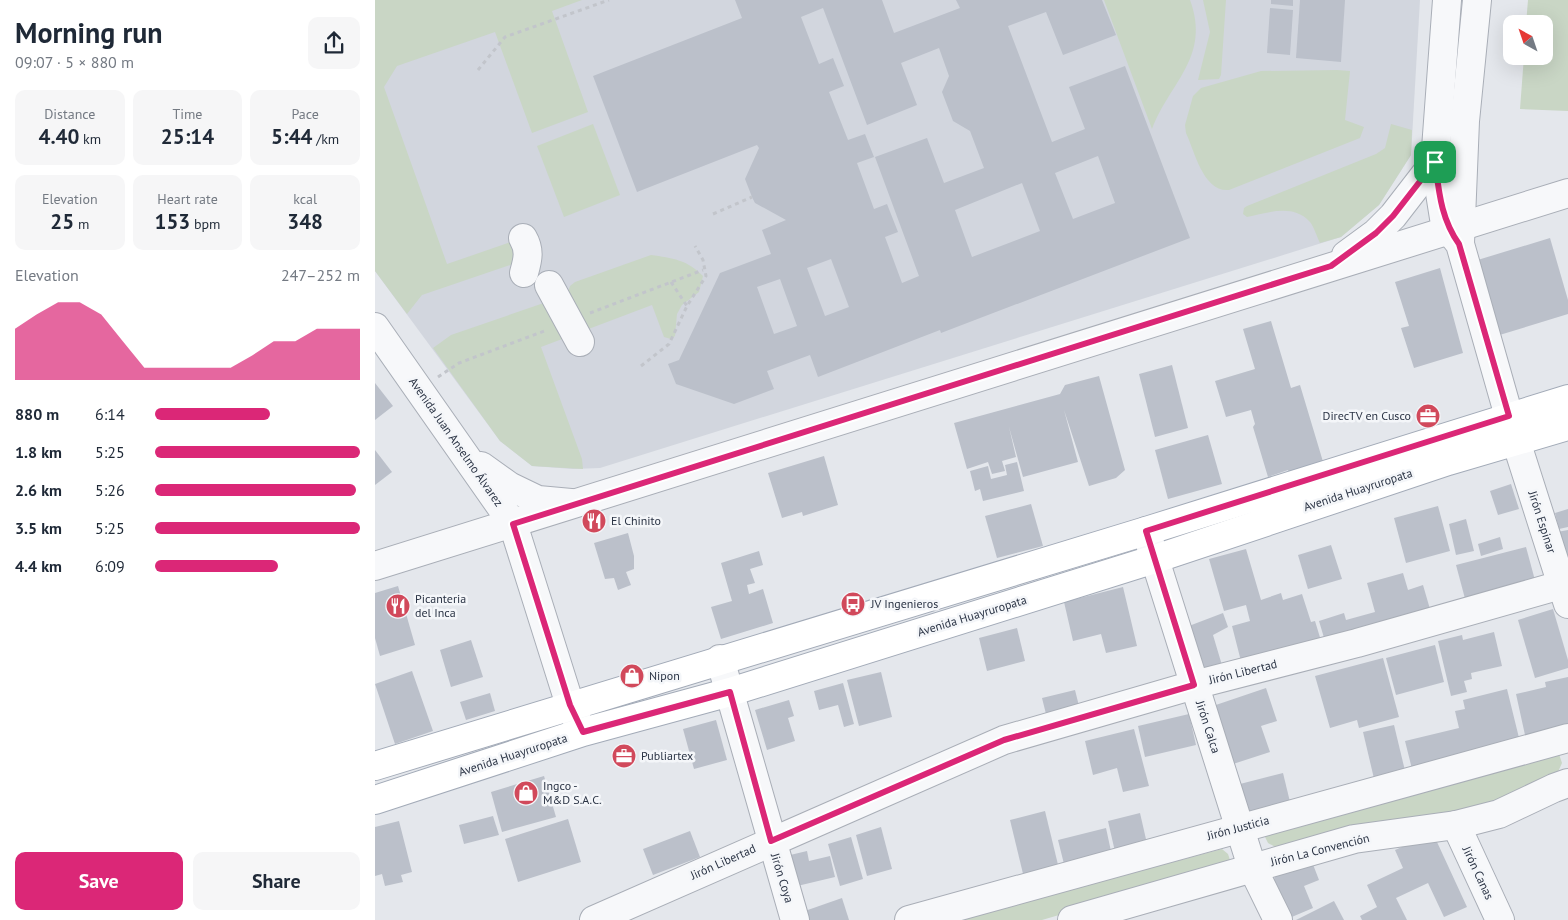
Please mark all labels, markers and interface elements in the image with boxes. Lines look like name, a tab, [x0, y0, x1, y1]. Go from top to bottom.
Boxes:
text: Morning run	[15, 14, 163, 51]
north arrow	[1503, 15, 1553, 65]
map controls	[1503, 15, 1553, 65]
button: share	[308, 17, 360, 69]
text: 09:07 · 5 × 880 m	[15, 52, 134, 72]
text: Distance	[44, 105, 95, 123]
text: Time	[172, 105, 203, 123]
text: Pace	[291, 105, 319, 123]
text: 4.40	[38, 123, 79, 150]
text: 25:14	[161, 123, 214, 150]
text: 5:44	[271, 123, 312, 150]
text: km	[79, 130, 101, 148]
text: /km	[312, 130, 339, 148]
pin	[1414, 141, 1456, 183]
icon: arrive	[1421, 148, 1449, 176]
text: Elevation	[42, 190, 98, 208]
text: Heart rate	[157, 190, 218, 208]
text: kcal	[293, 190, 317, 208]
text: 25	[50, 208, 74, 235]
text: 153	[155, 208, 190, 235]
text: 348	[287, 208, 323, 235]
text: m	[74, 215, 89, 233]
text: bpm	[190, 215, 220, 233]
text: Elevation	[15, 265, 79, 285]
text: 247–252 m	[281, 265, 360, 285]
street label: Avenida Juan Anselmo Álvarez	[406, 374, 507, 509]
office icon: DirecTV en Cusco	[1415, 403, 1441, 429]
text: 880 m	[15, 404, 59, 424]
text: 6:14	[95, 404, 125, 424]
place label: DirecTV en Cusco	[1323, 408, 1411, 423]
text: 1.8 km	[15, 442, 62, 462]
text: 5:25	[95, 442, 125, 462]
street label: Avenida Huayruropata	[1302, 465, 1414, 514]
text: 2.6 km	[15, 480, 62, 500]
text: 5:26	[95, 480, 125, 500]
street label: Jirón Espinar	[1525, 488, 1560, 555]
restaurant icon: El Chinito	[581, 508, 607, 534]
place label: El Chinito	[611, 513, 661, 528]
text: 3.5 km	[15, 518, 62, 538]
text: 5:25	[95, 518, 125, 538]
text: 4.4 km	[15, 556, 62, 576]
text: 6:09	[95, 556, 125, 576]
place label: Picanteria del Inca	[415, 591, 466, 620]
bus stop icon: JV Ingenieros	[840, 591, 866, 617]
street label: Avenida Huayruropata	[915, 592, 1028, 639]
restaurant icon: Picanteria del Inca	[385, 593, 411, 619]
place label: JV Ingenieros	[870, 596, 938, 611]
street label: Jirón Libertad	[1206, 656, 1279, 687]
shop icon: Nipon	[619, 663, 645, 689]
place label: Nipon	[649, 668, 680, 683]
street label: Jirón Calca	[1193, 698, 1224, 755]
street label: Avenida Huayruropata	[457, 730, 569, 779]
office icon: Publiartex	[611, 743, 637, 769]
place label: Publiartex	[641, 748, 693, 763]
place label: Ingco - M&D S.A.C.	[543, 778, 602, 807]
shop icon: Ingco - M&D S.A.C.	[513, 780, 539, 806]
street label: Jirón Justicia	[1204, 812, 1271, 843]
street label: Jirón La Convención	[1268, 830, 1371, 869]
street label: Jirón Libertad	[687, 840, 758, 883]
street label: Jirón Canas	[1459, 843, 1497, 902]
street label: Jirón Coya	[768, 850, 797, 905]
button: Save	[15, 852, 183, 910]
button: Share	[193, 852, 360, 910]

